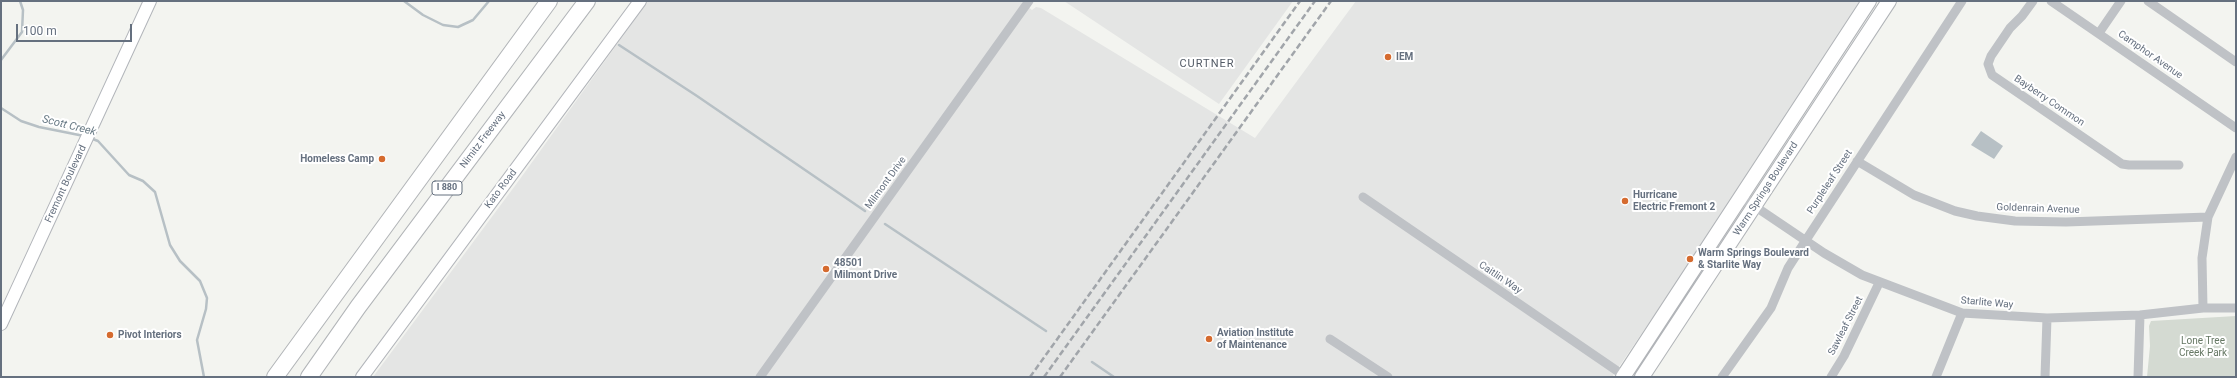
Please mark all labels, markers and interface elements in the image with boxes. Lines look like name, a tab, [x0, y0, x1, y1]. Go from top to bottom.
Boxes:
scale bar	[18, 16, 134, 42]
text: 100 m	[23, 24, 57, 38]
street label: Camphor Avenue	[2115, 28, 2185, 82]
place label: IEM	[1396, 51, 1413, 63]
marker: IEM	[1383, 52, 1393, 62]
district label: CURTNER	[1179, 57, 1235, 71]
street label: Bayberry Common	[2012, 73, 2086, 129]
street label: Nimitz Freeway	[458, 109, 508, 171]
water label: Scott Creek	[41, 113, 97, 139]
street label: Warm Springs Boulevard	[1731, 140, 1801, 238]
street label: Fremont Boulevard	[43, 143, 89, 225]
street label: Purpleleaf Street	[1805, 148, 1855, 216]
place label: Homeless Camp	[300, 153, 374, 165]
marker: Homeless Camp	[377, 154, 387, 164]
street label: Milmont Drive	[863, 154, 909, 212]
street label: Kato Road	[482, 167, 520, 211]
road number: I 880	[432, 181, 462, 195]
place label: Hurricane Electric Fremont 2	[1633, 189, 1715, 212]
marker: Hurricane Electric Fremont 2	[1620, 196, 1630, 206]
street label: Goldenrain Avenue	[1996, 202, 2080, 216]
place label: Warm Springs Boulevard & Starlite Way	[1698, 247, 1809, 270]
marker: Warm Springs Boulevard & Starlite Way	[1685, 254, 1695, 264]
place label: 48501 Milmont Drive	[834, 257, 897, 280]
street label: Caitlin Way	[1476, 259, 1524, 297]
marker: 48501 Milmont Drive	[821, 264, 831, 274]
street label: Sawleaf Street	[1826, 295, 1866, 357]
street label: Starlite Way	[1960, 295, 2014, 311]
place label: Aviation Institute of Maintenance	[1217, 327, 1294, 350]
place label: Pivot Interiors	[118, 329, 182, 341]
marker: Pivot Interiors	[105, 330, 115, 340]
marker: Aviation Institute of Maintenance	[1204, 334, 1214, 344]
park label: Lone Tree Creek Park	[2179, 335, 2227, 358]

